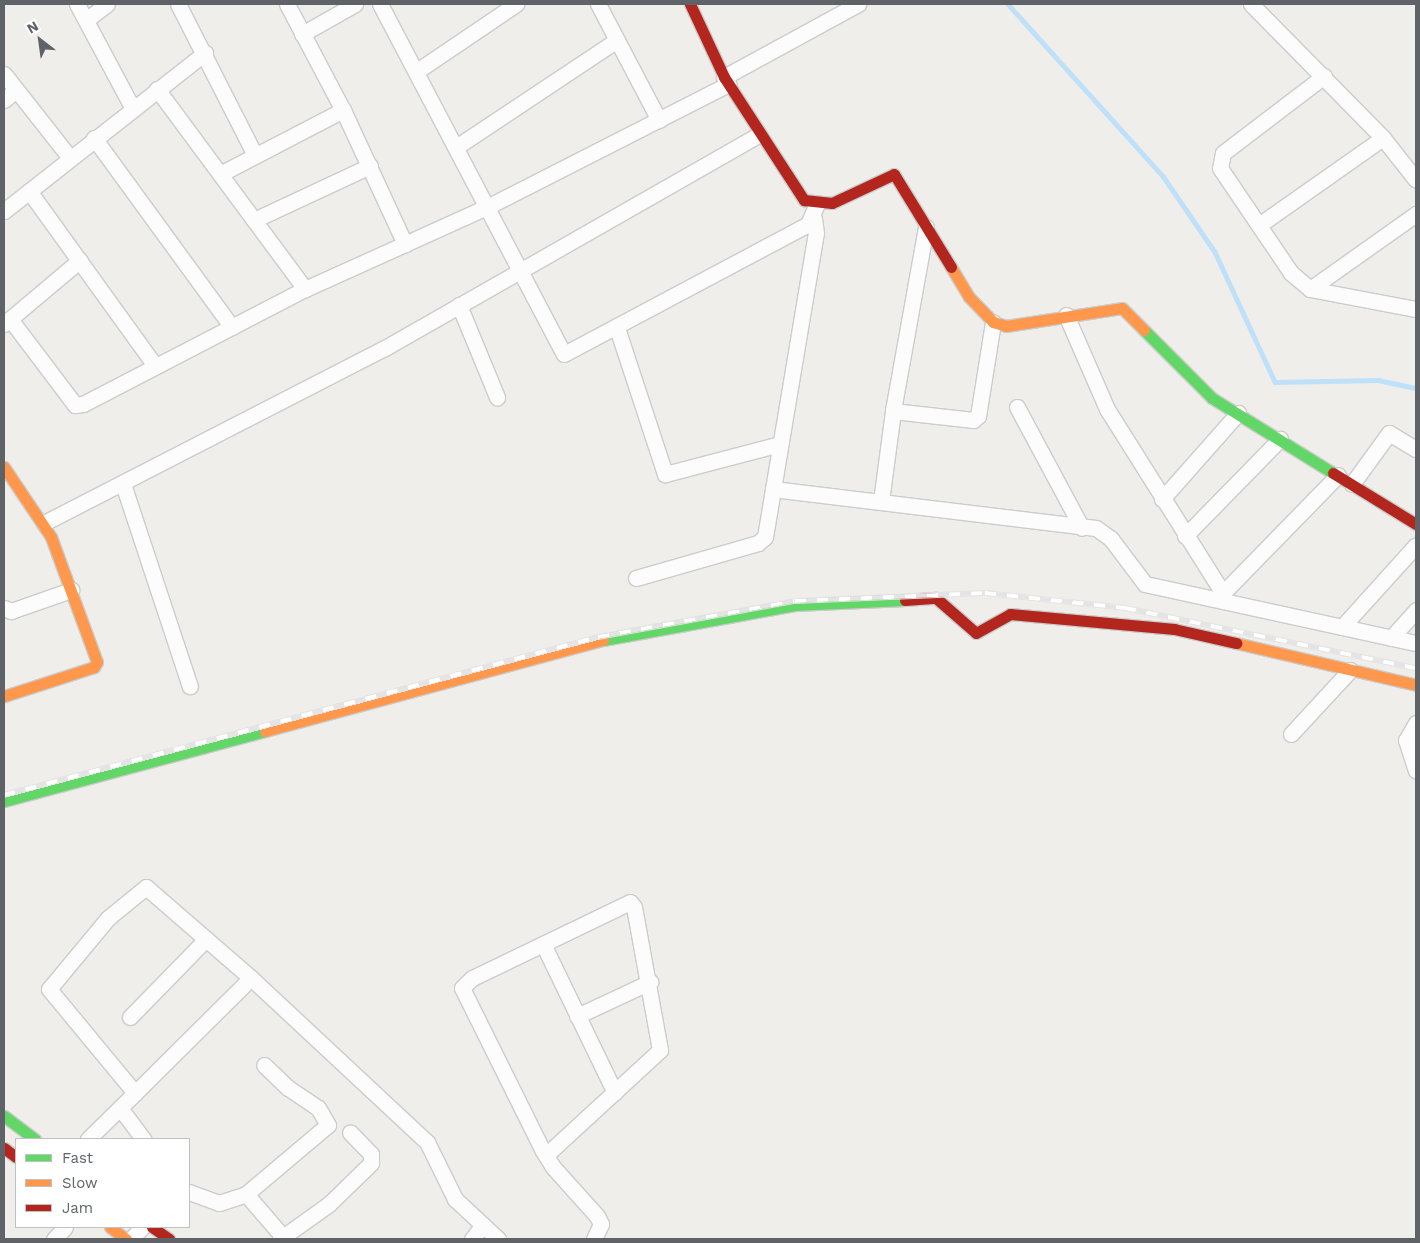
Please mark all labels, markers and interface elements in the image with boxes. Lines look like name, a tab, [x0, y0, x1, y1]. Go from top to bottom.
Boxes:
north arrow	[15, 15, 65, 65]
text: N	[24, 17, 41, 37]
legend	[15, 1138, 190, 1228]
text: Fast	[62, 1149, 93, 1167]
text: Slow	[62, 1174, 98, 1192]
text: Jam	[62, 1199, 93, 1217]

